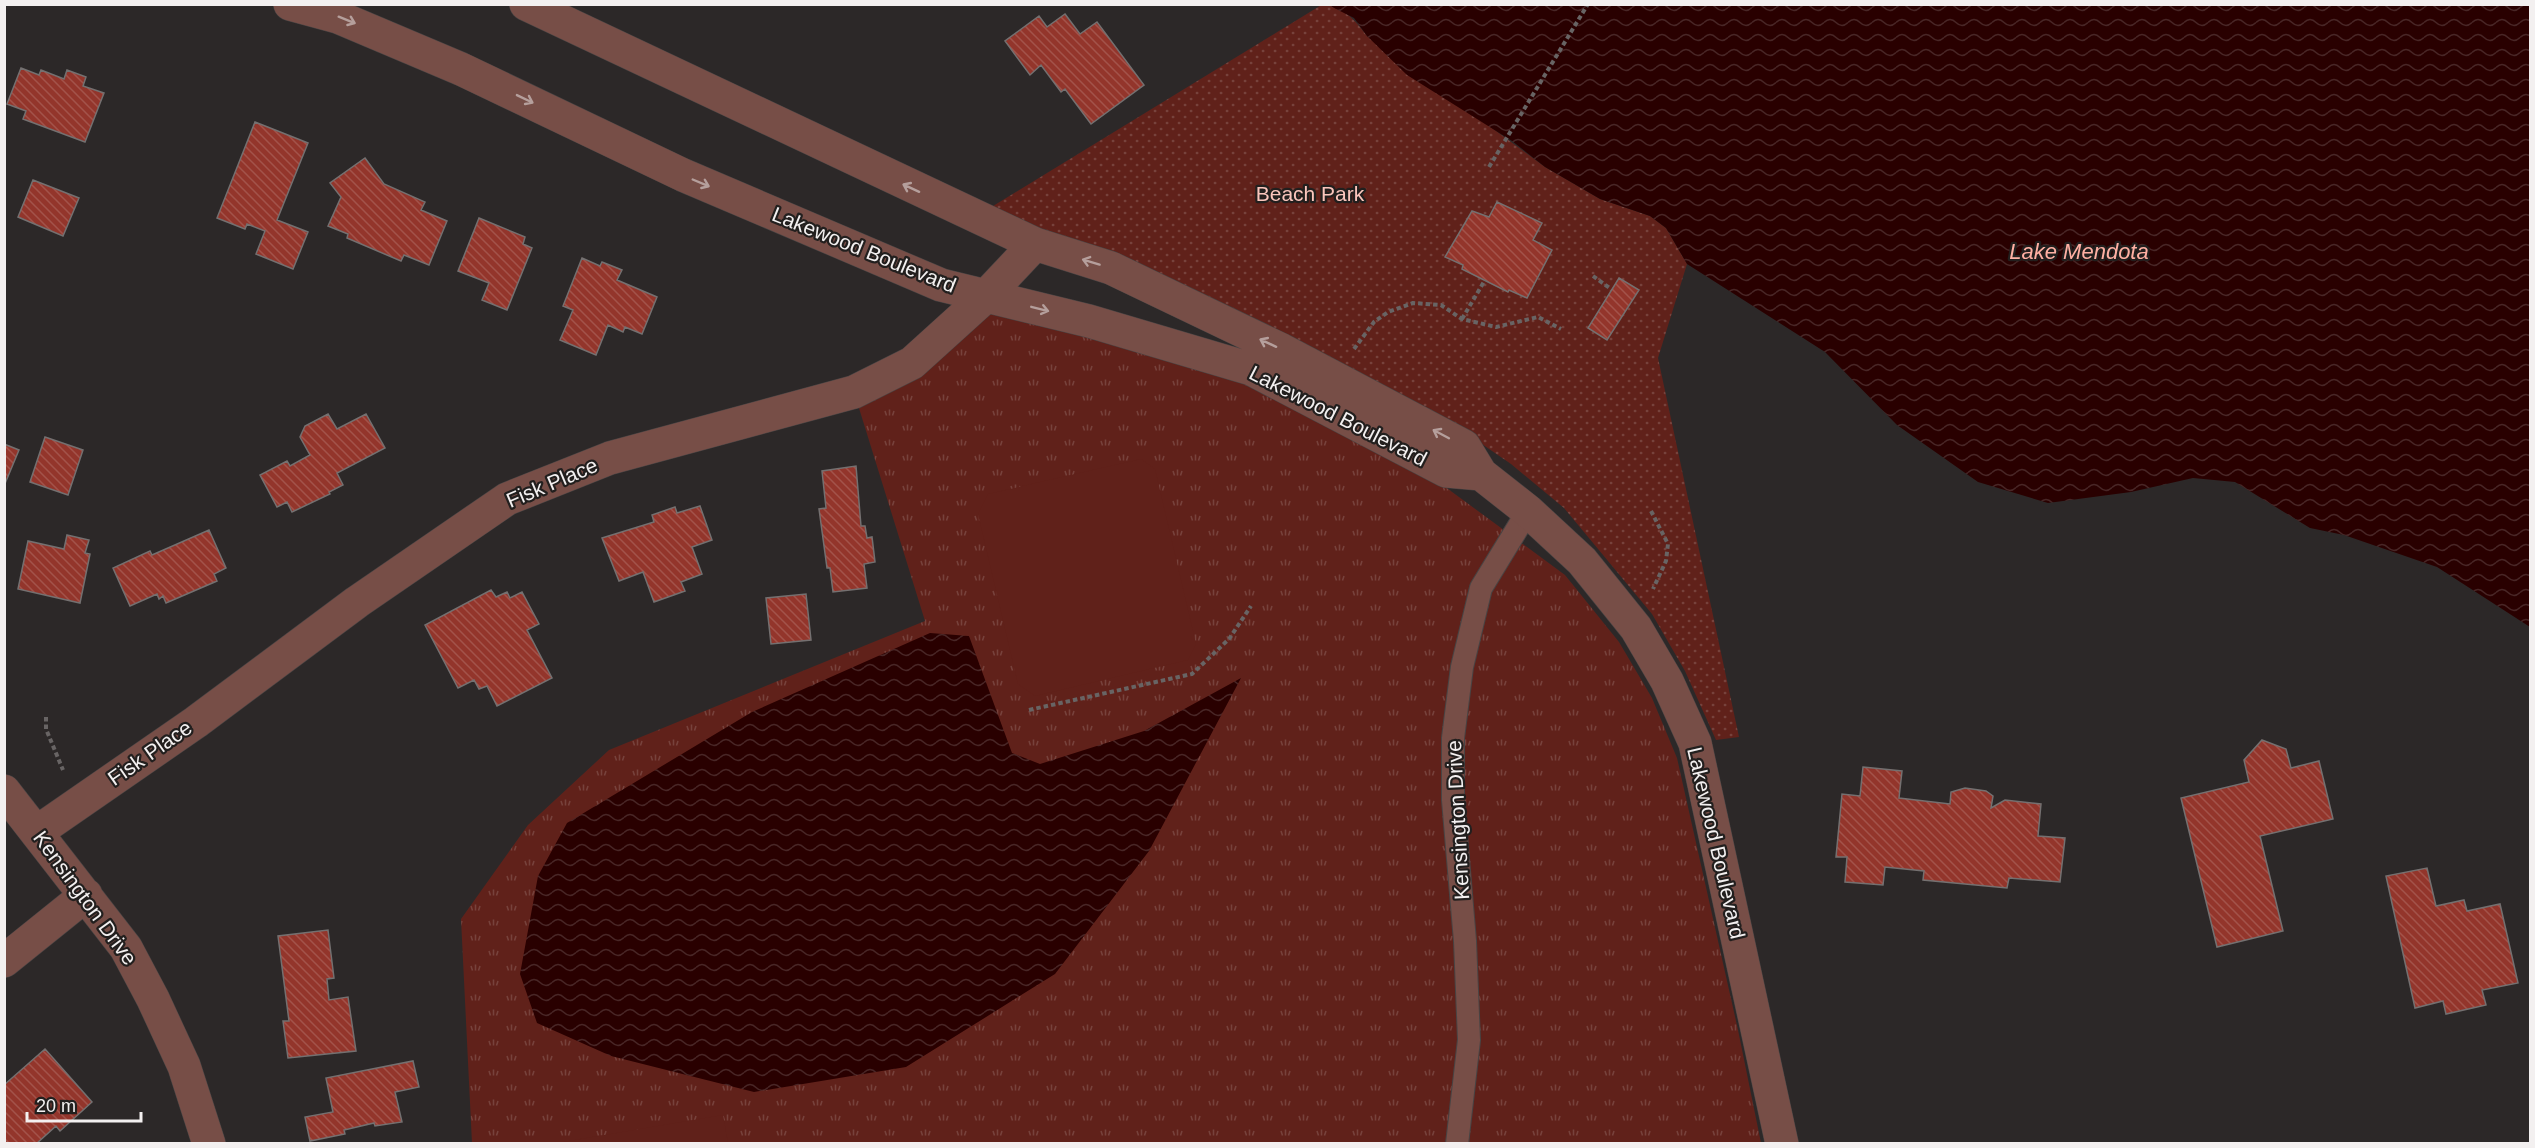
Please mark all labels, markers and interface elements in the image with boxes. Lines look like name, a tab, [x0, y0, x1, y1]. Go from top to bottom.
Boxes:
one-way arrow	[337, 15, 355, 26]
one-way arrow	[515, 94, 533, 106]
one-way arrow	[691, 178, 710, 189]
one-way arrow	[903, 181, 921, 193]
park label: Beach Park	[1256, 182, 1365, 205]
street label: Lakewood Boulevard	[769, 202, 959, 297]
water label: Lake Mendota	[2009, 239, 2149, 264]
one-way arrow	[1082, 256, 1101, 267]
one-way arrow	[1030, 304, 1049, 316]
one-way arrow	[1260, 337, 1278, 349]
street label: Lakewood Boulevard	[1246, 361, 1431, 470]
one-way arrow	[1433, 428, 1450, 440]
street label: Fisk Place	[503, 453, 601, 512]
street label: Fisk Place	[103, 715, 196, 790]
street label: Kensington Drive	[1442, 740, 1473, 900]
street label: Lakewood Boulevard	[1683, 745, 1750, 941]
street label: Kensington Drive	[29, 826, 142, 969]
scale bar	[27, 1085, 141, 1123]
text: 20 m	[36, 1096, 76, 1116]

